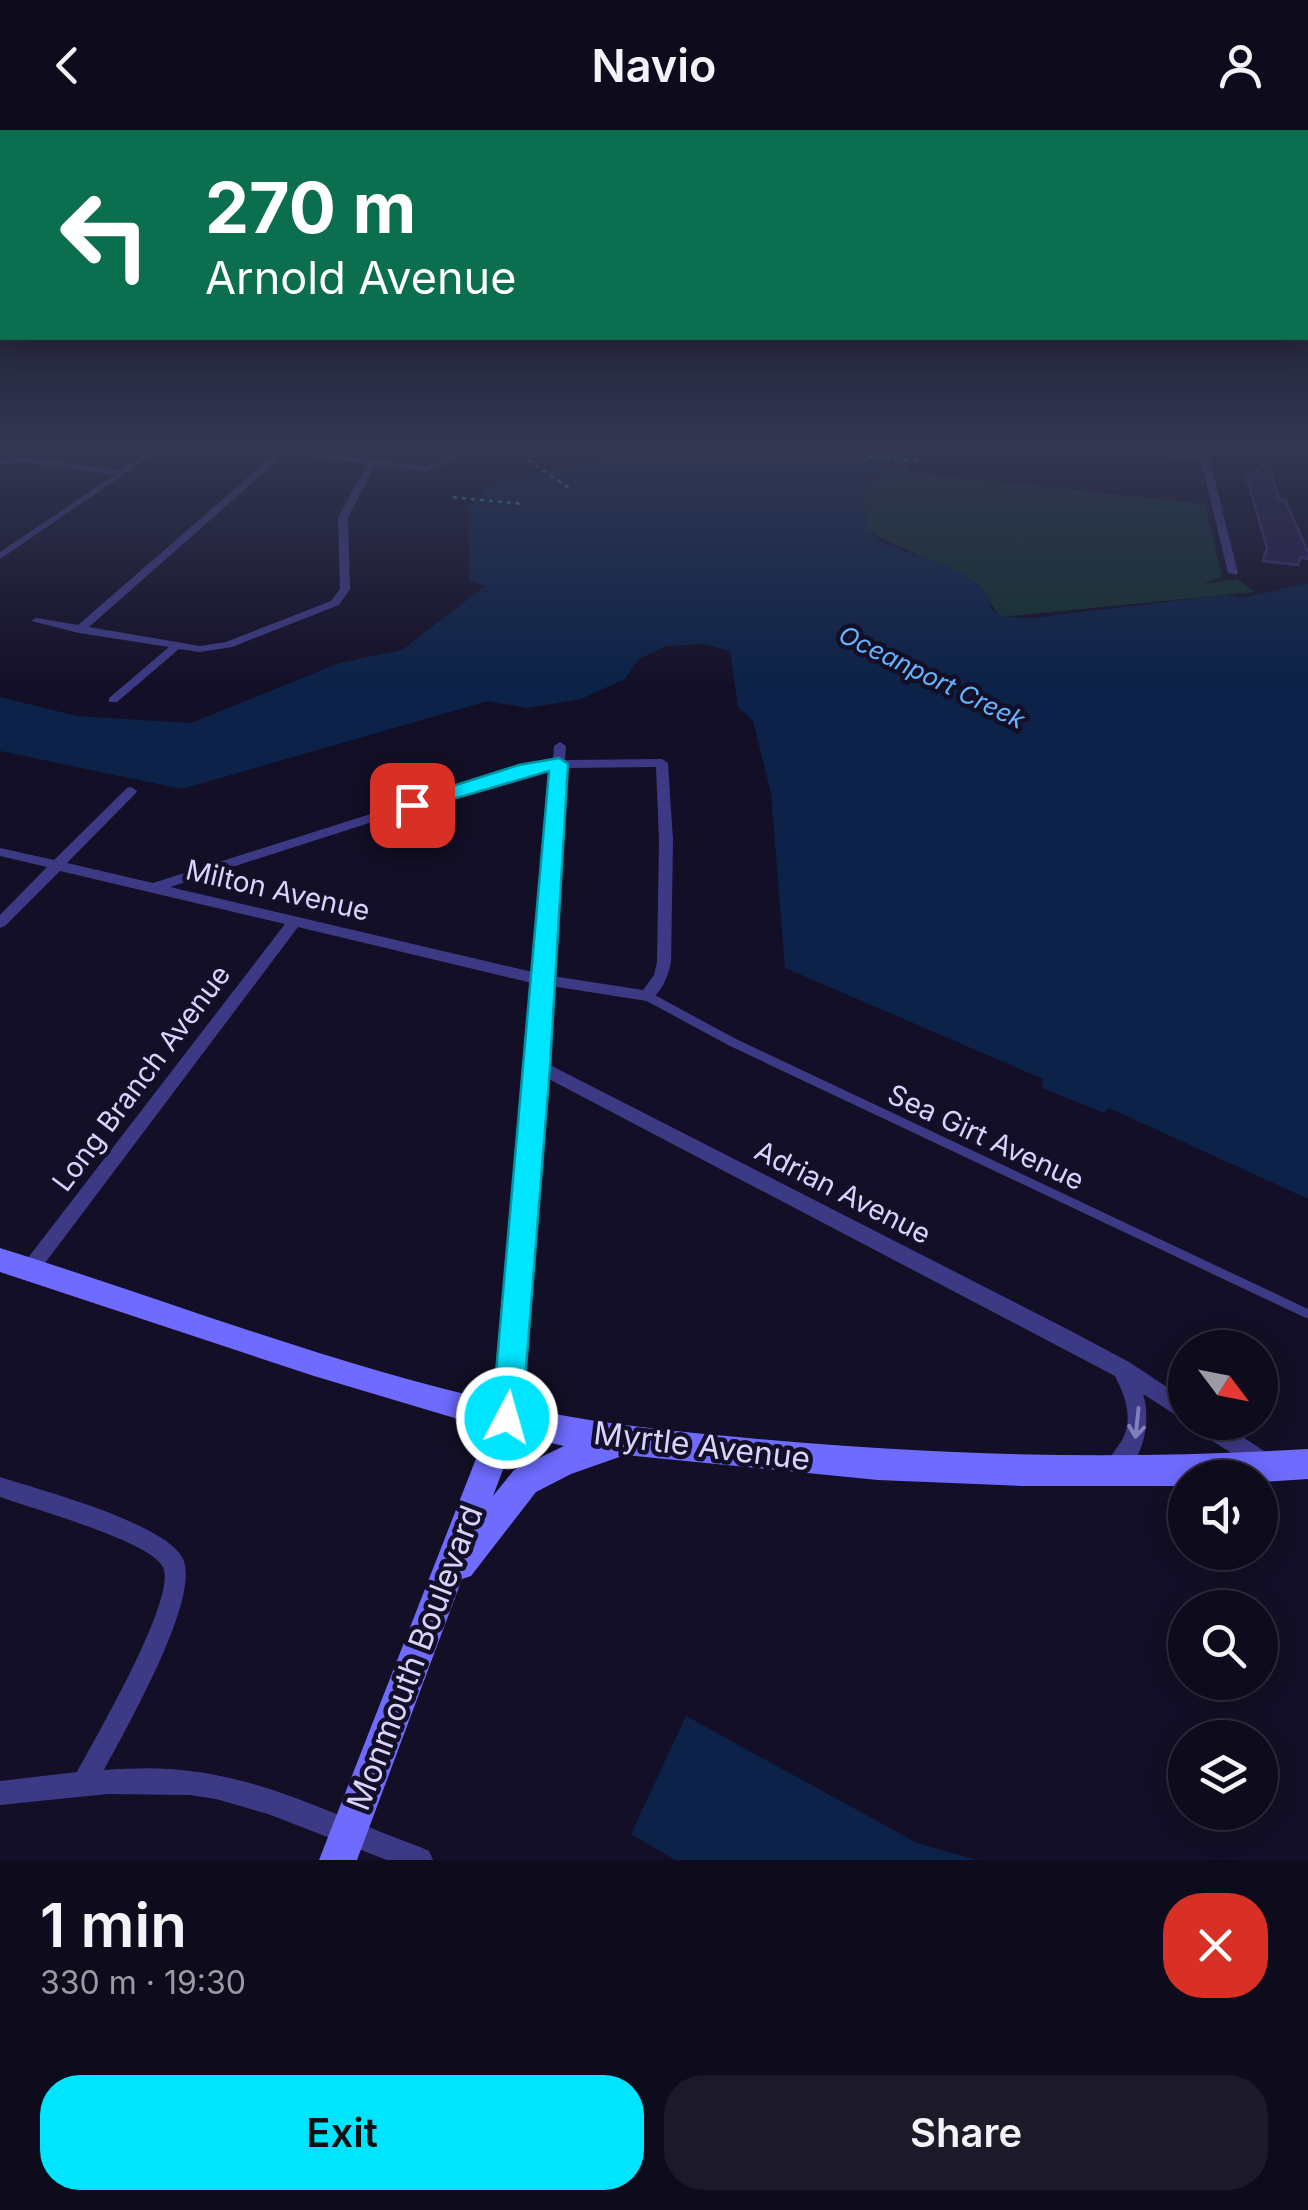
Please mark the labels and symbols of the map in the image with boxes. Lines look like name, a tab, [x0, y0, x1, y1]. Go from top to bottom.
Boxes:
water label: Oceanport Creek	[834, 619, 1031, 736]
pin	[370, 763, 455, 848]
street label: Milton Avenue	[183, 852, 373, 928]
street label: Long Branch Avenue	[45, 958, 237, 1198]
street label: Sea Girt Avenue	[883, 1077, 1089, 1197]
street label: Adrian Avenue	[749, 1133, 937, 1251]
north arrow	[1168, 1330, 1278, 1440]
position arrow	[455, 1366, 559, 1470]
one-way arrow	[1127, 1406, 1146, 1439]
street label: Myrtle Avenue	[592, 1413, 813, 1478]
street label: Monmouth Boulevard	[338, 1500, 491, 1816]

